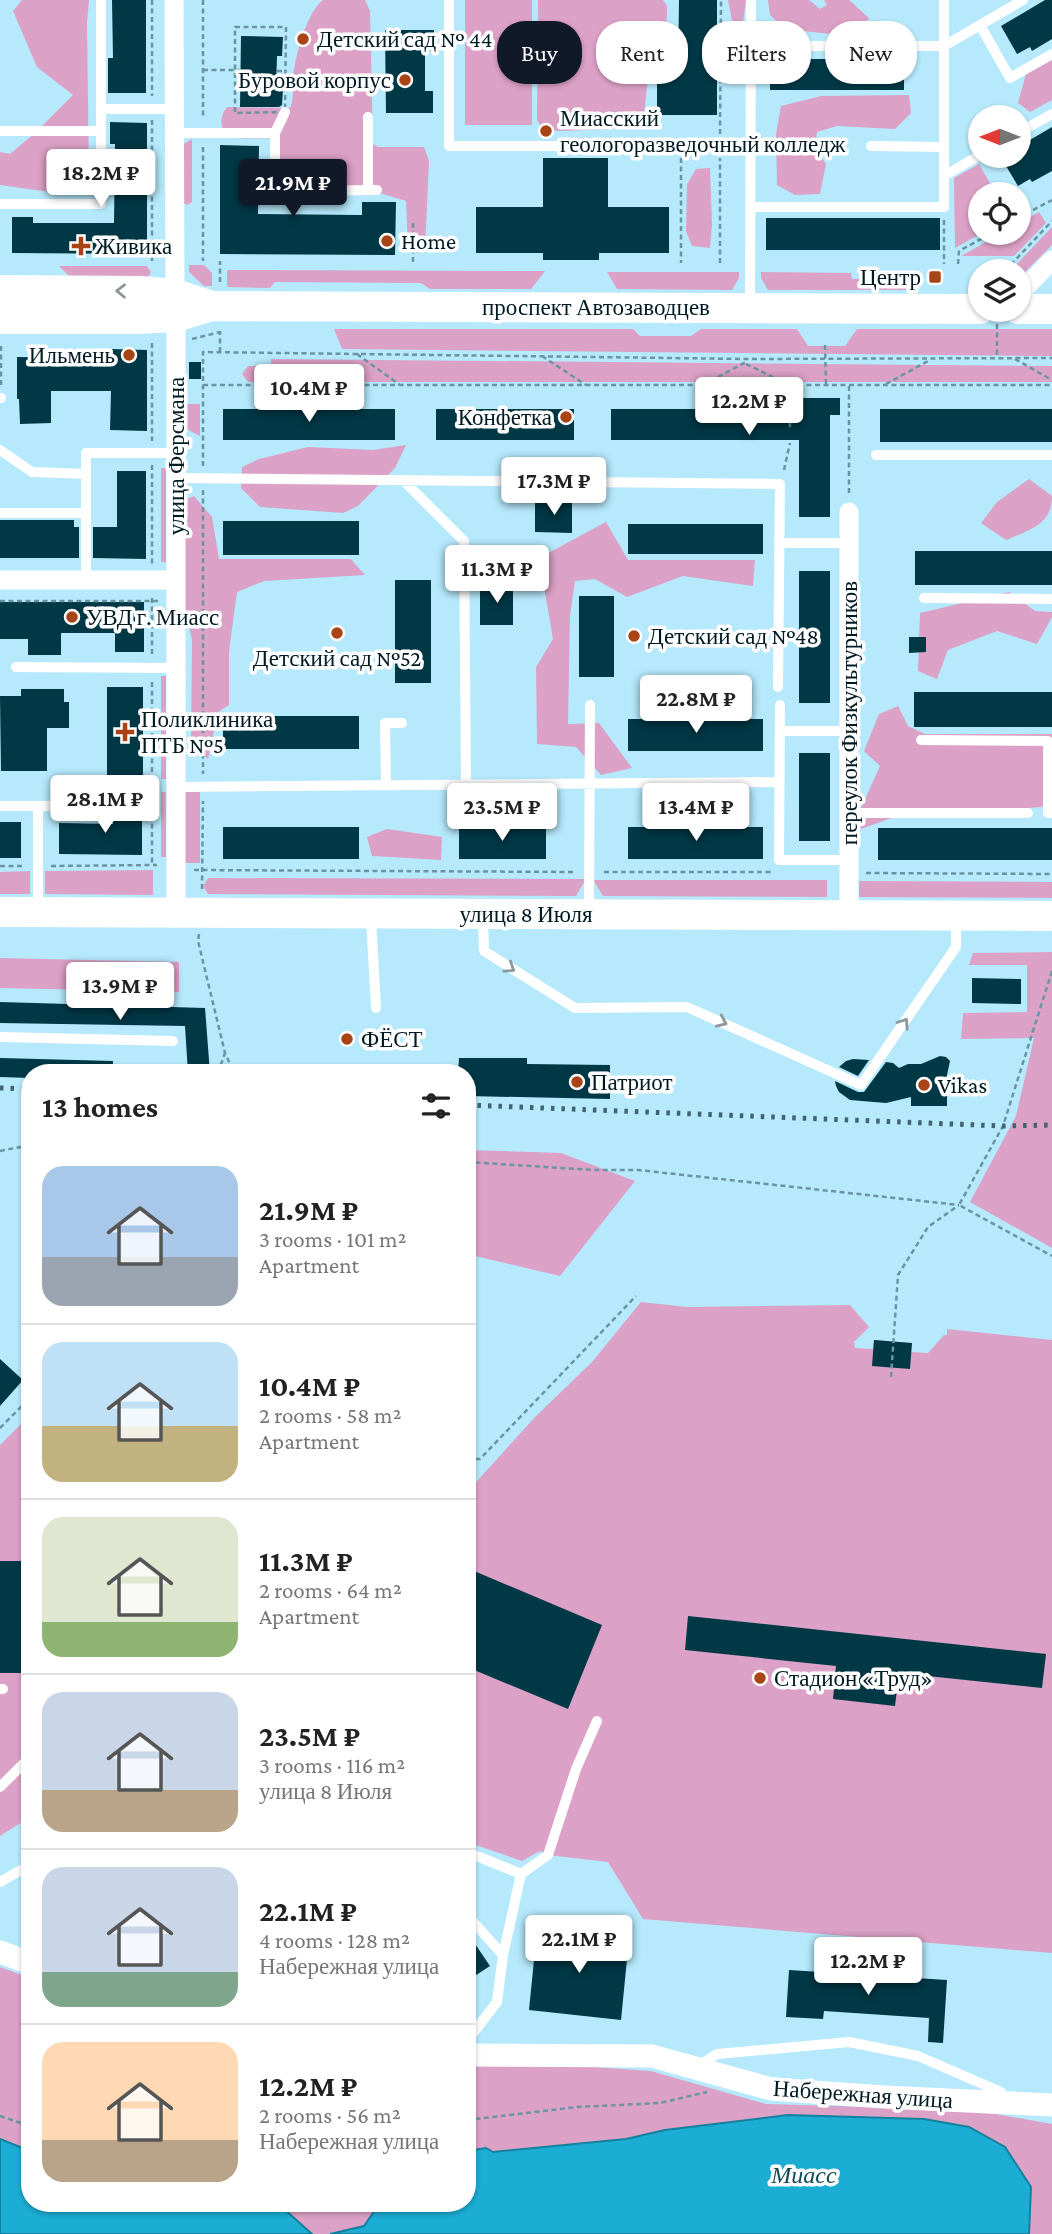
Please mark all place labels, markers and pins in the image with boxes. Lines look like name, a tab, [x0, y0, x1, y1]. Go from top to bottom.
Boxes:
place label: Детский сад № 44	[317, 26, 492, 52]
marker: Детский сад № 44	[295, 31, 311, 47]
place label: Буровой корпус	[238, 67, 391, 93]
marker: Буровой корпус	[397, 72, 413, 88]
place label: Миасский геологоразведочный колледж	[560, 105, 846, 157]
marker: Миасский геологоразведочный колледж	[538, 123, 554, 139]
pin: 18.2M ₽	[36, 150, 166, 209]
pin: 21.9M ₽	[228, 160, 358, 219]
place label: Home	[401, 228, 456, 254]
place label: Живика	[95, 233, 172, 259]
marker: Home	[379, 233, 395, 249]
marker: Живика	[73, 238, 89, 254]
place label: Центр	[860, 264, 921, 290]
marker: Центр	[927, 269, 943, 285]
place label: Ильмень	[29, 342, 115, 368]
marker: Ильмень	[121, 347, 137, 363]
pin: 10.4M ₽	[244, 364, 374, 424]
pin: 12.2M ₽	[684, 378, 814, 437]
place label: Конфетка	[458, 404, 552, 430]
marker: Конфетка	[558, 409, 574, 425]
pin: 17.3M ₽	[489, 458, 619, 517]
pin: 11.3M ₽	[432, 546, 562, 605]
place label: УВД г. Миасс	[86, 604, 219, 630]
marker: УВД г. Миасс	[64, 609, 80, 625]
place label: Детский сад №48	[648, 623, 819, 649]
marker: Детский сад №52	[329, 625, 345, 641]
marker: Детский сад №48	[626, 628, 642, 644]
place label: Детский сад №52	[253, 645, 421, 671]
pin: 22.8M ₽	[631, 676, 761, 735]
place label: Поликлиника ПТБ №5	[141, 706, 273, 758]
marker: Поликлиника ПТБ №5	[115, 722, 135, 742]
pin: 28.1M ₽	[40, 776, 170, 835]
pin: 23.5M ₽	[437, 784, 567, 843]
pin: 13.4M ₽	[631, 784, 761, 843]
pin: 13.9M ₽	[55, 962, 185, 1022]
place label: ФЁСТ	[361, 1026, 423, 1052]
marker: ФЁСТ	[339, 1031, 355, 1047]
place label: Патриот	[591, 1069, 673, 1095]
place label: Vikas	[938, 1072, 987, 1098]
marker: Патриот	[569, 1074, 585, 1090]
marker: Vikas	[916, 1077, 932, 1093]
place label: Стадион «Труд»	[774, 1665, 933, 1691]
marker: Стадион «Труд»	[752, 1670, 768, 1686]
pin: 22.1M ₽	[514, 1916, 644, 1975]
pin: 12.2M ₽	[803, 1938, 933, 1997]

